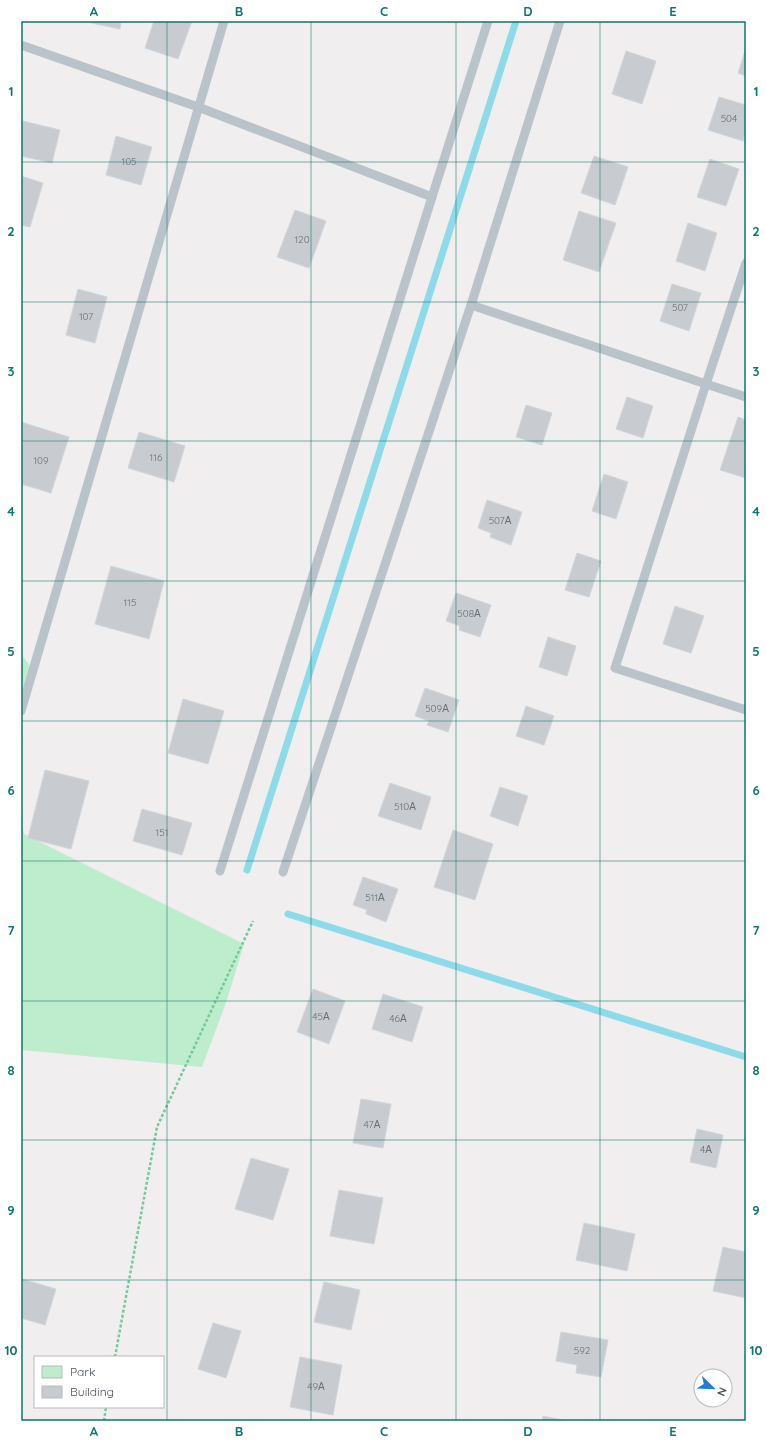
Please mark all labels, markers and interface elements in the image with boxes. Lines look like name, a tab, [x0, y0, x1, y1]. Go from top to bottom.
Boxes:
text: A	[90, 3, 99, 19]
text: B	[235, 3, 243, 19]
text: C	[380, 3, 388, 19]
text: D	[523, 3, 533, 19]
text: E	[669, 3, 677, 19]
text: 1	[8, 83, 14, 99]
text: 1	[753, 83, 759, 99]
house number: 504	[721, 112, 737, 125]
house number: 105	[121, 155, 137, 168]
text: 2	[7, 223, 15, 239]
text: 2	[752, 223, 760, 239]
house number: 120	[294, 233, 310, 246]
house number: 507	[672, 301, 688, 314]
house number: 107	[79, 310, 93, 323]
text: 3	[8, 363, 15, 379]
text: 3	[753, 363, 760, 379]
house number: 116	[150, 451, 163, 464]
house number: 109	[33, 454, 49, 467]
text: 4	[7, 503, 15, 519]
text: 4	[752, 503, 760, 519]
house number: 507А	[489, 514, 512, 527]
house number: 115	[124, 596, 136, 609]
house number: 508А	[457, 607, 481, 620]
text: 5	[7, 643, 15, 659]
text: 5	[752, 643, 760, 659]
house number: 509А	[425, 702, 449, 715]
text: 6	[7, 782, 15, 798]
text: 6	[752, 782, 760, 798]
house number: 510А	[394, 800, 416, 813]
house number: 151	[156, 826, 168, 839]
house number: 511А	[365, 891, 385, 904]
text: 7	[7, 922, 15, 938]
text: 7	[752, 922, 760, 938]
house number: 45А	[312, 1010, 330, 1023]
house number: 46А	[389, 1012, 407, 1025]
text: 8	[7, 1062, 15, 1078]
text: 8	[752, 1062, 760, 1078]
house number: 47А	[364, 1118, 381, 1131]
house number: 4А	[700, 1143, 712, 1156]
text: 9	[7, 1202, 15, 1218]
text: 9	[752, 1202, 760, 1218]
text: 10	[4, 1342, 18, 1358]
text: 10	[749, 1342, 763, 1358]
house number: 592	[574, 1344, 591, 1357]
legend	[34, 1356, 164, 1408]
text: Park	[70, 1364, 95, 1379]
north arrow	[693, 1368, 733, 1408]
house number: 49А	[307, 1380, 325, 1393]
text: Building	[70, 1384, 114, 1399]
text: N	[714, 1385, 730, 1398]
text: A	[90, 1423, 99, 1439]
text: B	[235, 1423, 243, 1439]
text: C	[380, 1423, 388, 1439]
text: D	[523, 1423, 533, 1439]
text: E	[669, 1423, 677, 1439]

